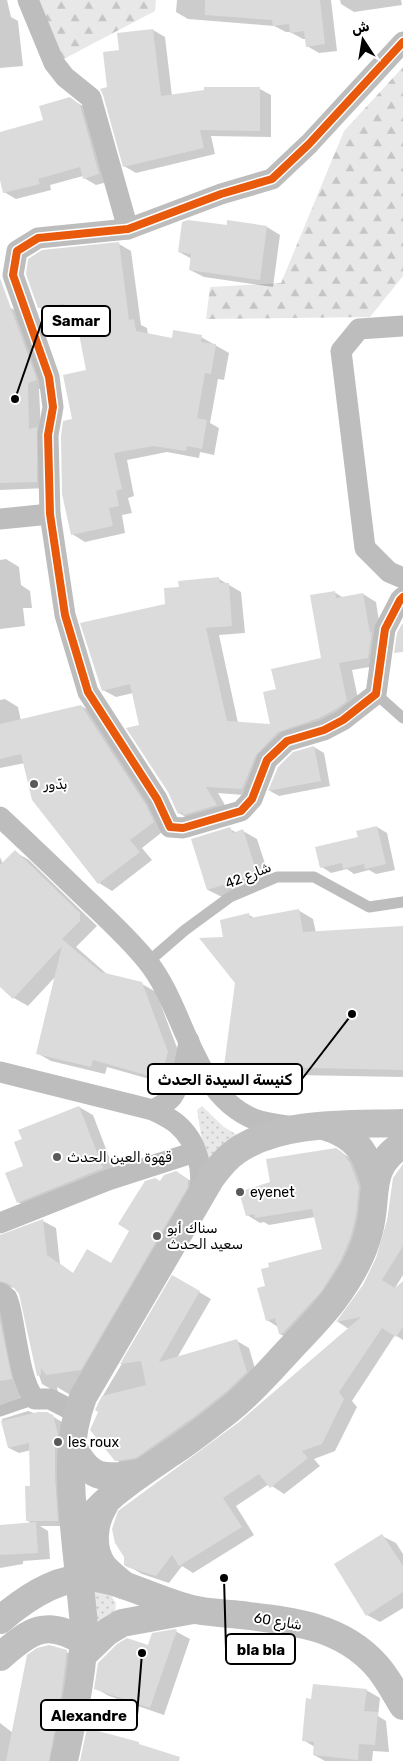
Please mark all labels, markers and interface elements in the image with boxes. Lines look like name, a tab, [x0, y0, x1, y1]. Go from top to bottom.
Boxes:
north arrow	[338, 15, 388, 65]
text: ش	[350, 18, 371, 38]
callout: Samar	[42, 306, 110, 336]
text: Samar	[52, 312, 100, 330]
place label: بدّور	[43, 776, 68, 793]
marker: بدّور	[28, 778, 40, 790]
street label: شارع 42	[223, 859, 274, 894]
callout: كنيسة السيدة الحدث	[148, 1064, 302, 1094]
text: كنيسة السيدة الحدث	[158, 1071, 293, 1089]
place label: قهوة العين الحدث	[67, 1149, 172, 1166]
marker: قهوة العين الحدث	[51, 1151, 63, 1163]
place label: eyenet	[250, 1184, 295, 1201]
marker: eyenet	[234, 1186, 246, 1198]
place label: سناك أبو سعيد الحدث	[167, 1220, 243, 1253]
marker: سناك أبو سعيد الحدث	[151, 1230, 163, 1242]
place label: les roux	[68, 1434, 119, 1451]
marker: les roux	[52, 1436, 64, 1448]
street label: شارع 60	[252, 1609, 303, 1636]
callout: bla bla	[226, 1634, 295, 1664]
text: bla bla	[237, 1641, 285, 1659]
callout: Alexandre	[41, 1700, 137, 1730]
text: Alexandre	[51, 1707, 127, 1725]

